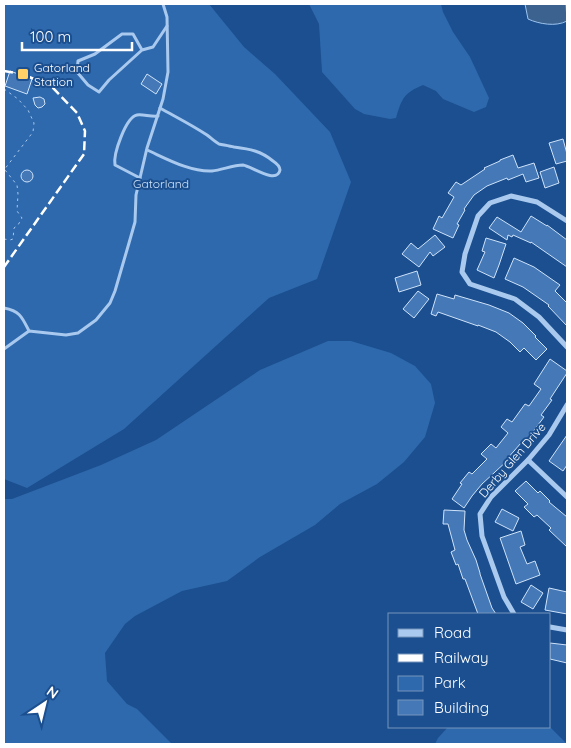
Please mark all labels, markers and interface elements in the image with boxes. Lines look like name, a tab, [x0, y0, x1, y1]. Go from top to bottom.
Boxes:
scale bar	[22, 20, 132, 52]
text: 100 m	[30, 27, 71, 46]
place label: Gatorland Station	[34, 60, 90, 89]
marker: Gatorland Station	[16, 67, 30, 81]
park label: Gatorland	[133, 176, 189, 191]
street label: Derby Glen Drive	[475, 419, 549, 501]
legend	[388, 613, 551, 728]
text: Road	[434, 623, 471, 642]
text: Railway	[434, 648, 489, 667]
text: Park	[434, 673, 466, 692]
north arrow	[20, 678, 70, 728]
text: N	[43, 682, 62, 703]
text: Building	[434, 698, 489, 717]

